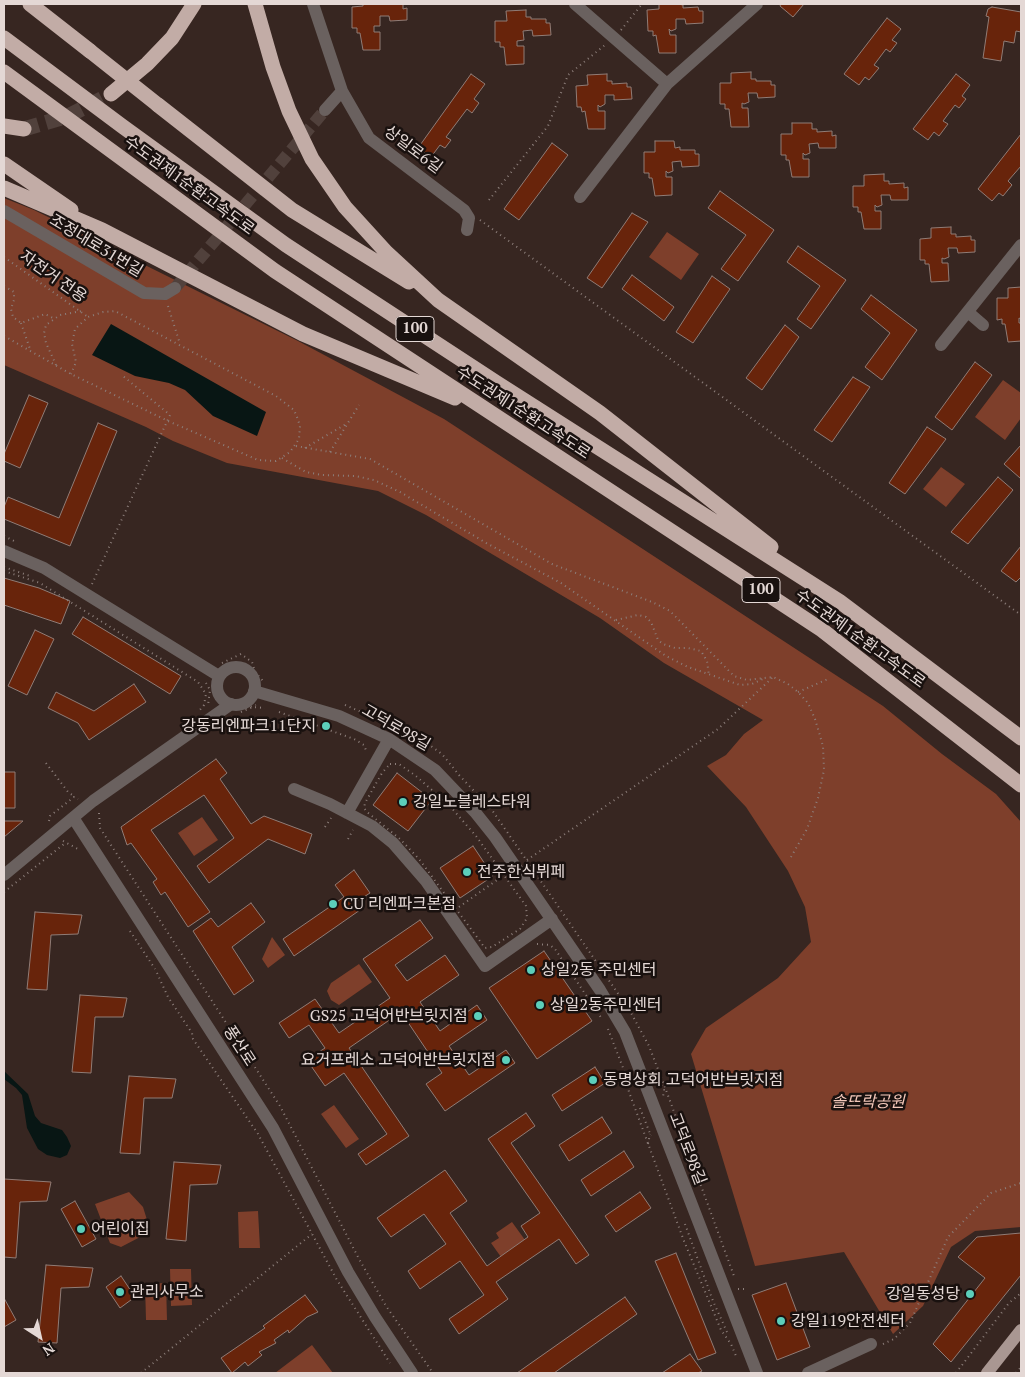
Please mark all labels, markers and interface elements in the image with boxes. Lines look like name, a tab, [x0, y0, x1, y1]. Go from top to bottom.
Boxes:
street label: 상일로6길	[380, 122, 446, 178]
street label: 수도권제1순환고속도로	[120, 132, 258, 240]
street label: 조정대로31번길	[46, 211, 146, 281]
street label: 자전거 전용	[16, 247, 90, 307]
road number: 100	[396, 316, 434, 342]
street label: 수도권제1순환고속도로	[452, 363, 594, 463]
road number: 100	[742, 578, 780, 602]
street label: 수도권제1순환고속도로	[791, 585, 929, 693]
street label: 고덕로98길	[358, 701, 434, 755]
place label: 강동리엔파크11단지	[181, 716, 316, 736]
marker: 강동리엔파크11단지	[320, 720, 332, 732]
place label: 강일노블레스타워	[413, 792, 531, 812]
marker: 강일노블레스타워	[397, 796, 409, 808]
place label: 전주한식뷔페	[477, 862, 565, 882]
marker: 전주한식뷔페	[461, 866, 473, 878]
place label: CU 리엔파크본점	[343, 894, 456, 914]
marker: CU 리엔파크본점	[327, 898, 339, 910]
place label: 상일2동 주민센터	[541, 960, 656, 980]
marker: 상일2동 주민센터	[525, 964, 537, 976]
place label: 상일2동주민센터	[550, 995, 662, 1015]
marker: 상일2동주민센터	[534, 999, 546, 1011]
place label: GS25 고덕어반브릿지점	[310, 1006, 468, 1026]
marker: GS25 고덕어반브릿지점	[472, 1010, 484, 1022]
street label: 풍산로	[219, 1022, 259, 1070]
place label: 요거프레소 고덕어반브릿지점	[301, 1050, 496, 1070]
marker: 요거프레소 고덕어반브릿지점	[500, 1054, 512, 1066]
place label: 동명상회 고덕어반브릿지점	[603, 1070, 784, 1090]
marker: 동명상회 고덕어반브릿지점	[587, 1074, 599, 1086]
park label: 솔뜨락공원	[831, 1092, 905, 1112]
street label: 고덕로98길	[664, 1110, 710, 1188]
place label: 어린이집	[91, 1219, 150, 1239]
marker: 어린이집	[75, 1223, 87, 1235]
place label: 관리사무소	[130, 1282, 204, 1302]
place label: 강일동성당	[886, 1284, 960, 1304]
marker: 관리사무소	[114, 1286, 126, 1298]
marker: 강일동성당	[964, 1288, 976, 1300]
place label: 강일119안전센터	[791, 1311, 905, 1331]
north arrow	[15, 1312, 65, 1362]
marker: 강일119안전센터	[775, 1315, 787, 1327]
text: N	[39, 1339, 59, 1361]

